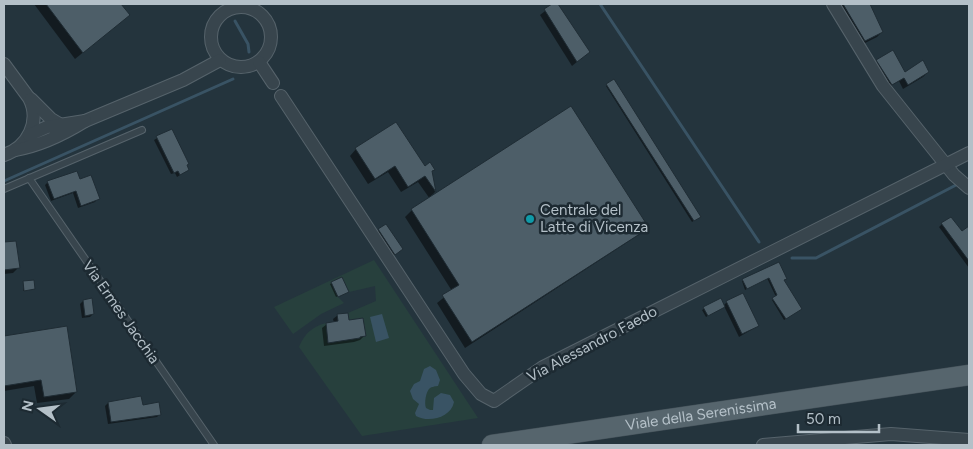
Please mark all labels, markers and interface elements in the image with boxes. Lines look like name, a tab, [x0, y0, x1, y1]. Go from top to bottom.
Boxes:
place label: Centrale del Latte di Vicenza	[540, 201, 648, 236]
marker: Centrale del Latte di Vicenza	[524, 213, 536, 225]
street label: Via Ermes Jacchia	[79, 257, 163, 367]
street label: Via Alessandro Faedo	[524, 302, 660, 386]
north arrow	[15, 384, 65, 434]
street label: Viale della Serenissima	[624, 394, 777, 434]
text: N	[18, 399, 37, 413]
scale bar	[798, 402, 879, 434]
text: 50 m	[806, 410, 841, 428]

